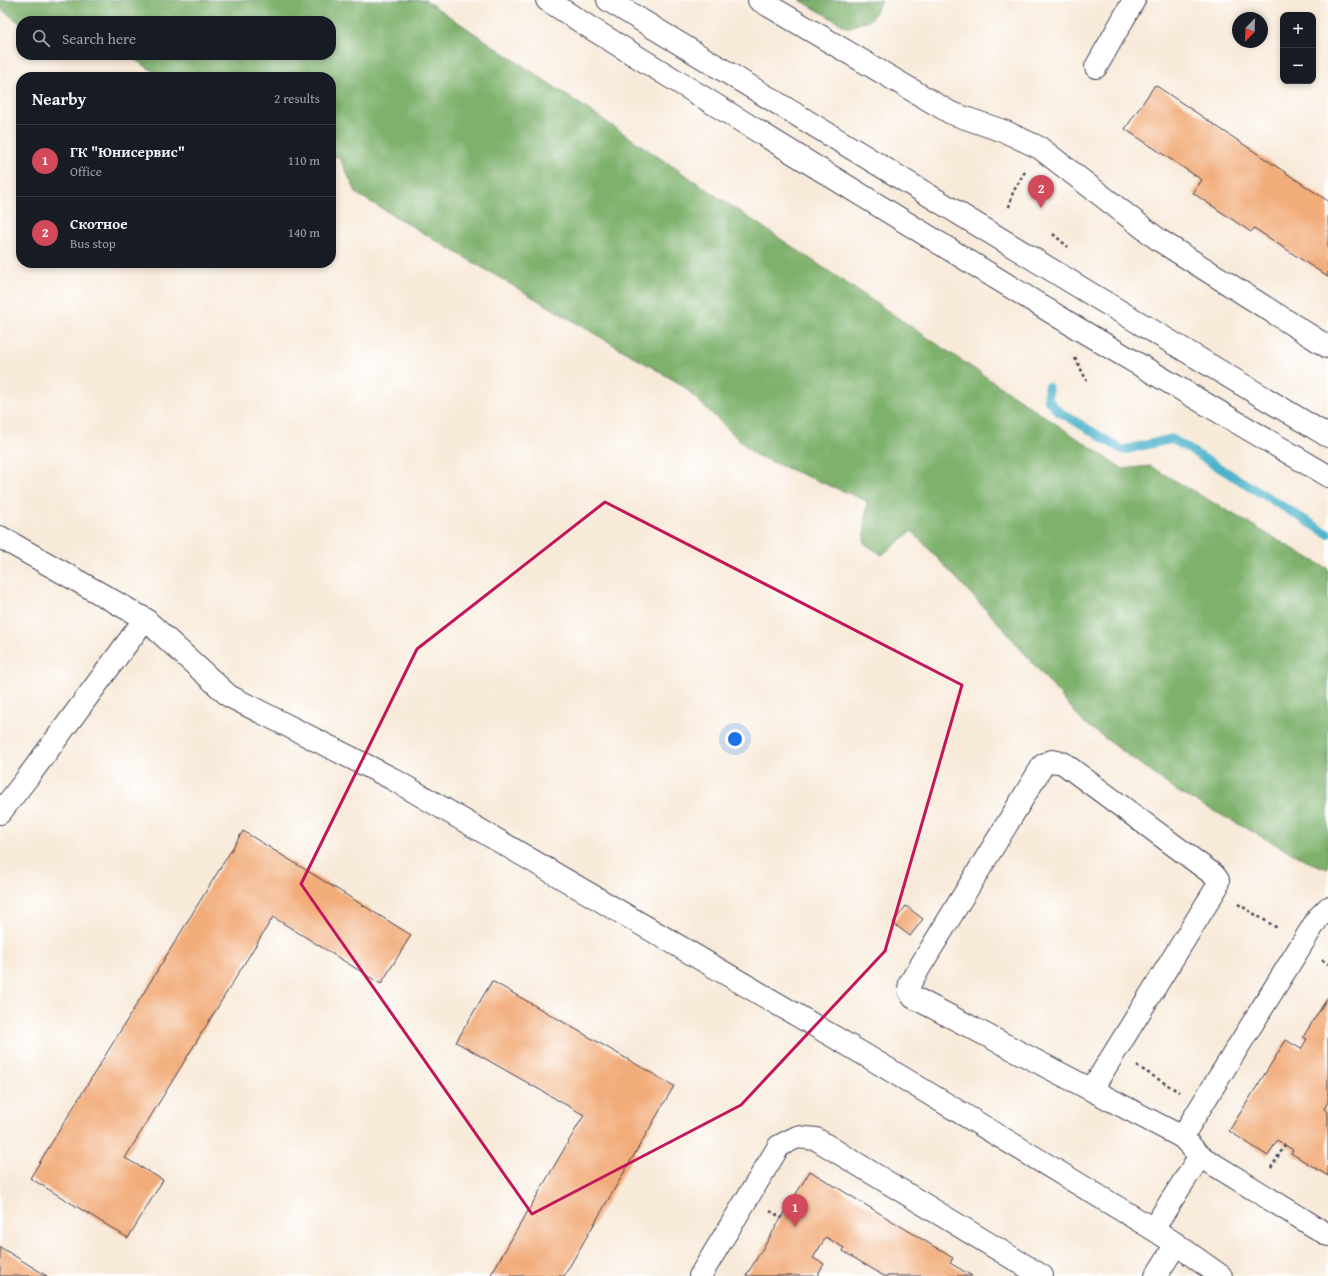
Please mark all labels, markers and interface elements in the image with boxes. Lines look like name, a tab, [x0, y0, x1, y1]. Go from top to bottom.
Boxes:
north arrow	[1232, 12, 1268, 48]
map controls	[1280, 12, 1316, 84]
button: +	[1280, 12, 1316, 48]
search box	[16, 16, 336, 60]
icon: search	[30, 27, 52, 49]
text: Search here	[62, 28, 136, 49]
button: −	[1280, 48, 1316, 84]
text: Nearby	[32, 86, 86, 111]
text: 2 results	[274, 89, 320, 108]
text: ГК "Юнисервис"	[70, 141, 185, 162]
text: 1	[42, 151, 48, 170]
text: 110 m	[288, 151, 320, 170]
text: Office	[70, 162, 102, 181]
pin: 2	[1028, 175, 1054, 208]
text: Скотное	[70, 213, 128, 234]
text: 2	[42, 223, 48, 242]
text: 140 m	[288, 223, 320, 242]
text: Bus stop	[70, 234, 116, 253]
your location	[725, 729, 745, 749]
pin: 1	[782, 1194, 808, 1227]

